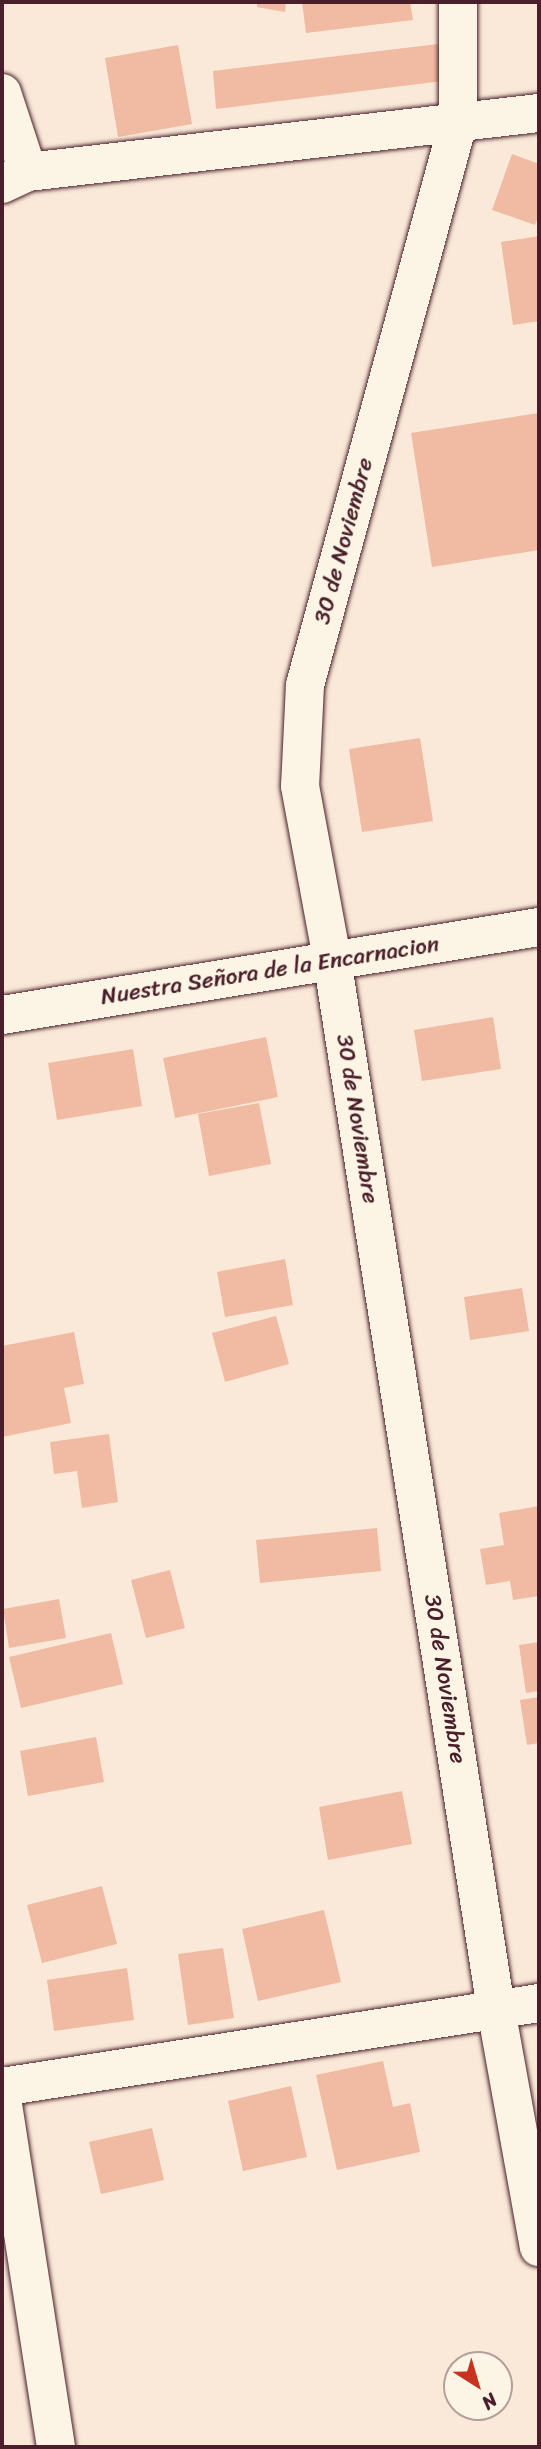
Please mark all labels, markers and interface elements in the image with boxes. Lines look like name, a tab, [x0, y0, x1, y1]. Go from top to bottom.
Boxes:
street label: 30 de Noviembre	[309, 455, 379, 627]
street label: Nuestra Señora de la Encarnacion	[99, 931, 441, 1011]
street label: 30 de Noviembre	[330, 1033, 384, 1205]
street label: 30 de Noviembre	[418, 1593, 472, 1765]
north arrow	[443, 2351, 513, 2421]
text: N	[475, 2384, 505, 2419]

